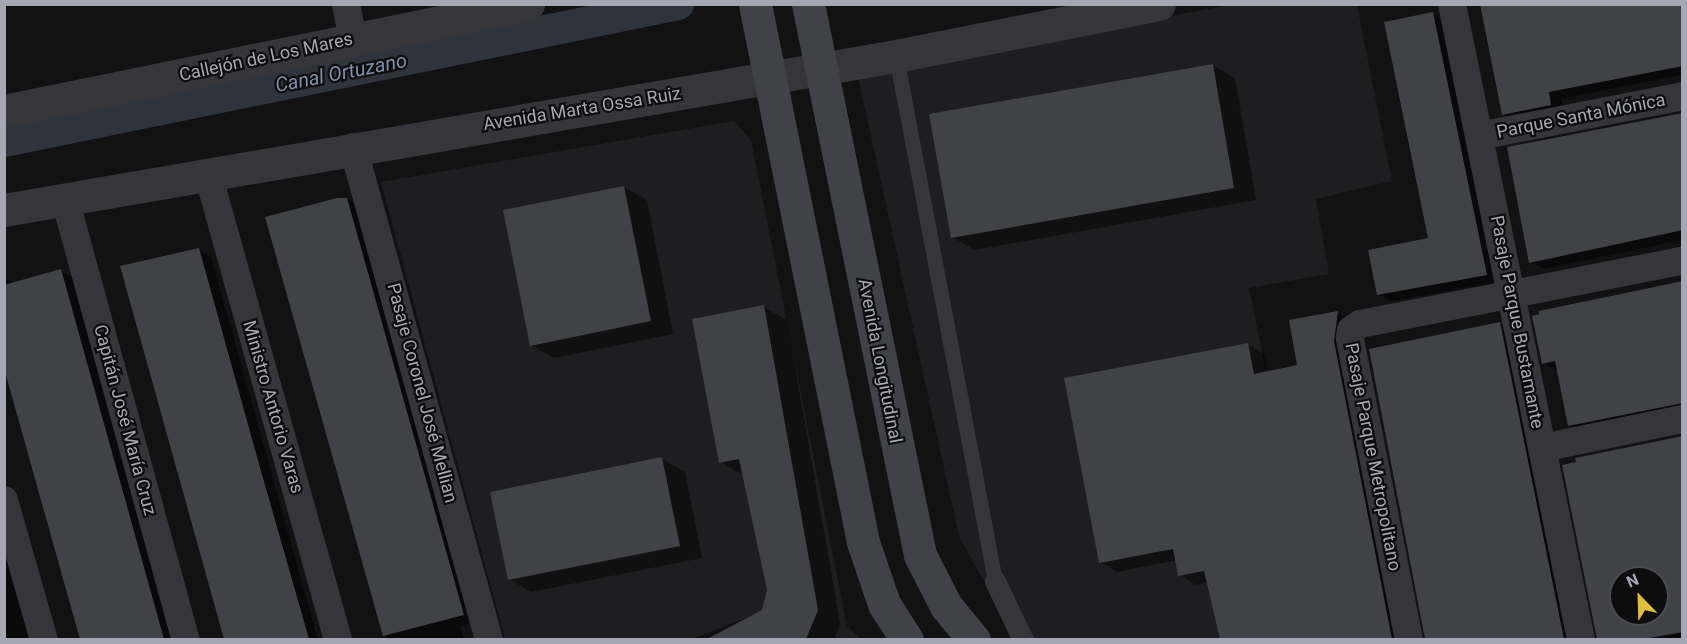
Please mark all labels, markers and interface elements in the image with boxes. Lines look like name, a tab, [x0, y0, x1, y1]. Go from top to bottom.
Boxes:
street label: Callejón de Los Mares	[177, 28, 355, 86]
water label: Canal Ortuzano	[273, 48, 409, 98]
street label: Avenida Marta Ossa Ruiz	[482, 83, 682, 135]
street label: Parque Santa Mónica	[1495, 89, 1667, 143]
street label: Pasaje Parque Bustamante	[1486, 214, 1548, 430]
street label: Avenida Longitudinal	[853, 277, 907, 445]
street label: Pasaje Coronel José Mellian	[382, 281, 462, 505]
street label: Ministro Antorio Varas	[238, 318, 308, 496]
street label: Capitán José María Cruz	[89, 322, 161, 518]
street label: Pasaje Parque Metropolitano	[1340, 341, 1406, 573]
north arrow	[1609, 566, 1669, 626]
text: N	[1624, 570, 1641, 592]

